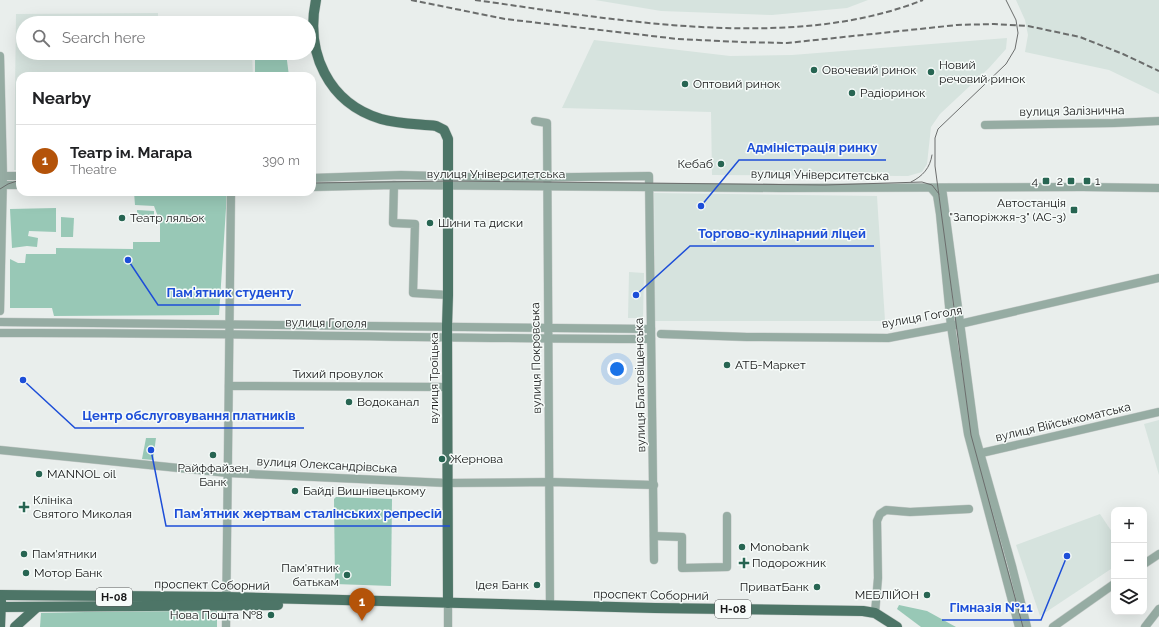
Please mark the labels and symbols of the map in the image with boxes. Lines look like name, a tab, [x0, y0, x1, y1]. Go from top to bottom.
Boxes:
place label: Новий речовий ринок	[939, 58, 1025, 86]
place label: Овочевий ринок	[822, 63, 916, 77]
marker: Овочевий ринок	[809, 65, 819, 75]
marker: Новий речовий ринок	[926, 67, 936, 77]
place label: Оптовий ринок	[693, 77, 780, 91]
marker: Оптовий ринок	[680, 79, 690, 89]
place label: Радіоринок	[860, 86, 926, 100]
marker: Радіоринок	[847, 88, 857, 98]
street label: вулиця Залізнична	[1019, 103, 1125, 119]
callout: Адміністрація ринку	[739, 135, 886, 160]
text: Адміністрація ринку	[747, 140, 877, 155]
place label: Кебаб	[678, 157, 713, 171]
marker: Кебаб	[716, 159, 726, 169]
street label: вулиця Університетська	[427, 167, 565, 181]
street label: вулиця Університетська	[751, 167, 889, 183]
place label: 4	[1031, 174, 1038, 188]
place label: 2	[1057, 174, 1063, 188]
place label: 1	[1095, 174, 1100, 188]
marker: 4	[1041, 176, 1051, 186]
marker: 2	[1066, 176, 1076, 186]
marker: 1	[1082, 176, 1092, 186]
place label: Автостанція "Запоріжжя-3" (АС-3)	[949, 196, 1066, 224]
marker: Автостанція "Запоріжжя-3" (АС-3)	[1069, 205, 1079, 215]
place label: Театр ляльок	[130, 211, 205, 225]
marker: Театр ляльок	[117, 213, 127, 223]
place label: Шини та диски	[438, 216, 523, 230]
marker: Шини та диски	[425, 218, 435, 228]
callout: Торгово-кулінарний ліцей	[690, 221, 874, 246]
text: Торгово-кулінарний ліцей	[698, 226, 866, 241]
callout: Пам'ятник студенту	[158, 280, 301, 305]
text: Пам'ятник студенту	[166, 285, 294, 300]
street label: вулиця Покровська	[528, 302, 544, 414]
street label: вулиця Гоголя	[881, 303, 963, 331]
street label: вулиця Гоголя	[285, 315, 367, 331]
street label: вулиця Благовіщенська	[632, 318, 648, 452]
street label: вулиця Троїцька	[427, 332, 441, 424]
place label: АТБ-Маркет	[735, 358, 806, 372]
your location	[607, 359, 627, 379]
marker: АТБ-Маркет	[722, 360, 732, 370]
street label: Тихий провулок	[292, 367, 384, 381]
place label: Водоканал	[357, 395, 419, 409]
marker: Водоканал	[344, 397, 354, 407]
street label: вулиця Військкоматська	[994, 400, 1132, 444]
callout: Центр обслуговування платників	[75, 403, 304, 428]
text: Центр обслуговування платників	[82, 408, 296, 423]
marker: Райффайзен Банк	[208, 450, 218, 460]
place label: Жернова	[450, 452, 503, 466]
street label: вулиця Олександрівська	[256, 454, 398, 476]
marker: Жернова	[437, 454, 447, 464]
place label: Райффайзен Банк	[177, 461, 249, 489]
place label: MANNOL oil	[47, 467, 117, 481]
marker: MANNOL oil	[34, 469, 44, 479]
place label: Байді Вишнівецькому	[303, 484, 426, 498]
marker: Байді Вишнівецькому	[290, 486, 300, 496]
place label: Клініка Святого Миколая	[33, 493, 132, 521]
marker: Клініка Святого Миколая	[18, 501, 30, 513]
callout: Пам'ятник жертвам сталінських репресій	[166, 501, 450, 526]
text: Пам'ятник жертвам сталінських репресій	[174, 506, 442, 521]
place label: Monobank	[750, 540, 810, 554]
marker: Monobank	[737, 542, 747, 552]
place label: Пам'ятники	[32, 547, 97, 561]
marker: Пам'ятники	[19, 549, 29, 559]
place label: Подорожник	[752, 556, 826, 570]
marker: Подорожник	[739, 558, 749, 568]
place label: Пам'ятник батькам	[281, 561, 339, 589]
place label: Мотор Банк	[34, 566, 103, 580]
marker: Мотор Банк	[21, 568, 31, 578]
marker: Пам'ятник батькам	[342, 570, 352, 580]
street label: проспект Соборний	[154, 577, 270, 593]
place label: Ідея Банк	[475, 578, 529, 592]
marker: Ідея Банк	[532, 580, 542, 590]
place label: ПриватБанк	[740, 580, 809, 594]
marker: ПриватБанк	[812, 582, 822, 592]
street label: проспект Соборний	[593, 587, 709, 603]
road number: Н-08	[96, 588, 132, 606]
pin: 1	[349, 588, 375, 621]
place label: МЕБЛІЙОН	[855, 588, 919, 602]
marker: МЕБЛІЙОН	[922, 590, 932, 600]
callout: Гімназія №11	[942, 595, 1041, 620]
road number: Н-08	[715, 600, 751, 618]
text: Гімназія №11	[949, 600, 1033, 615]
place label: Нова Пошта №8	[170, 608, 263, 622]
marker: Нова Пошта №8	[266, 610, 276, 620]

